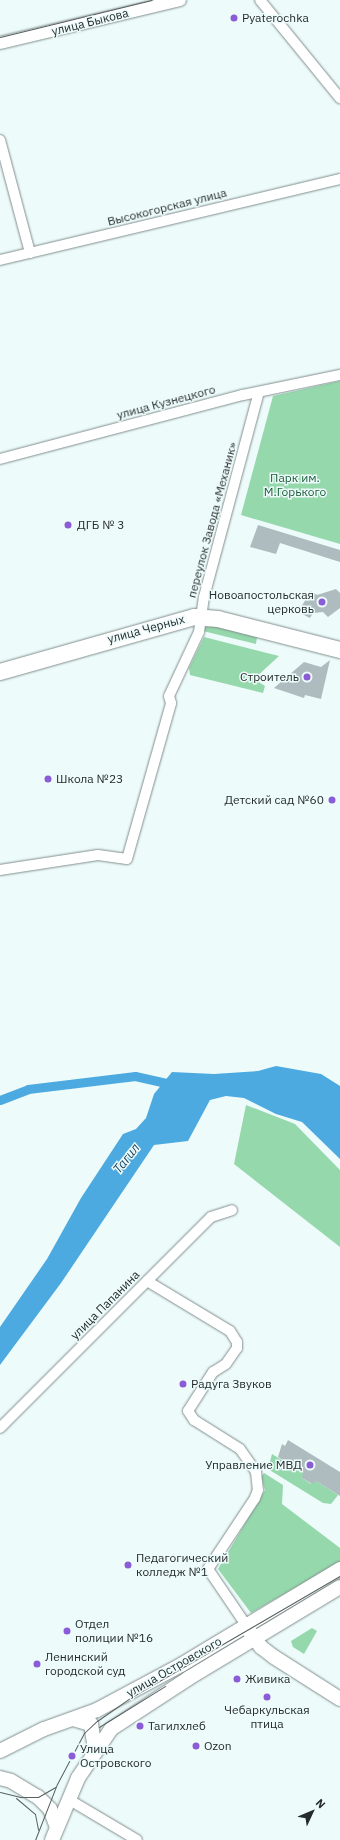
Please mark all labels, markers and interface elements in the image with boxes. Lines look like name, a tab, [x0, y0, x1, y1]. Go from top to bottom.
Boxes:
street label: улица Быкова	[50, 6, 130, 38]
place label: Pyaterochka	[242, 11, 309, 25]
marker: Pyaterochka	[229, 13, 239, 23]
street label: Высокогорская улица	[106, 185, 228, 229]
street label: улица Кузнецкого	[115, 382, 217, 422]
street label: переулок Завода «Механик»	[184, 441, 240, 599]
park label: Парк им. М.Горького	[264, 471, 326, 499]
place label: ДГБ № 3	[77, 518, 125, 532]
marker: ДГБ № 3	[62, 519, 74, 531]
place label: Новоапостольская церковь	[209, 588, 314, 616]
marker: Новоапостольская церковь	[317, 597, 327, 607]
street label: улица Черных	[106, 612, 186, 646]
place label: Строитель	[240, 670, 299, 684]
marker: Строитель	[302, 672, 312, 682]
place label: Школа №23	[56, 772, 123, 786]
marker: Школа №23	[43, 774, 53, 784]
place label: Детский сад №60	[224, 793, 324, 807]
marker: Детский сад №60	[327, 795, 337, 805]
water label: Тагил	[110, 1141, 144, 1177]
street label: улица Папанина	[68, 1268, 142, 1342]
place label: Радуга Звуков	[191, 1377, 272, 1391]
marker: Радуга Звуков	[178, 1379, 188, 1389]
place label: Управление МВД	[205, 1458, 302, 1472]
marker: Управление МВД	[305, 1460, 315, 1470]
place label: Педагогический колледж №1	[136, 1551, 228, 1579]
marker: Педагогический колледж №1	[123, 1560, 133, 1570]
place label: Отдел полиции №16	[75, 1617, 153, 1645]
marker: Отдел полиции №16	[62, 1626, 72, 1636]
street label: улица Островского	[124, 1634, 224, 1700]
place label: Ленинский городской суд	[45, 1650, 126, 1678]
marker: Ленинский городской суд	[32, 1659, 42, 1669]
place label: Живика	[245, 1672, 290, 1686]
marker: Живика	[232, 1674, 242, 1684]
marker: Чебаркульская птица	[262, 1692, 272, 1702]
place label: Чебаркульская птица	[224, 1703, 310, 1731]
place label: Тагилхлеб	[148, 1719, 206, 1733]
marker: Тагилхлеб	[135, 1721, 145, 1731]
place label: Ozon	[204, 1739, 231, 1753]
marker: Ozon	[191, 1741, 201, 1751]
place label: Улица Островского	[80, 1742, 151, 1770]
marker: Улица Островского	[67, 1751, 77, 1761]
north arrow	[292, 1792, 332, 1832]
text: N	[313, 1796, 328, 1811]

